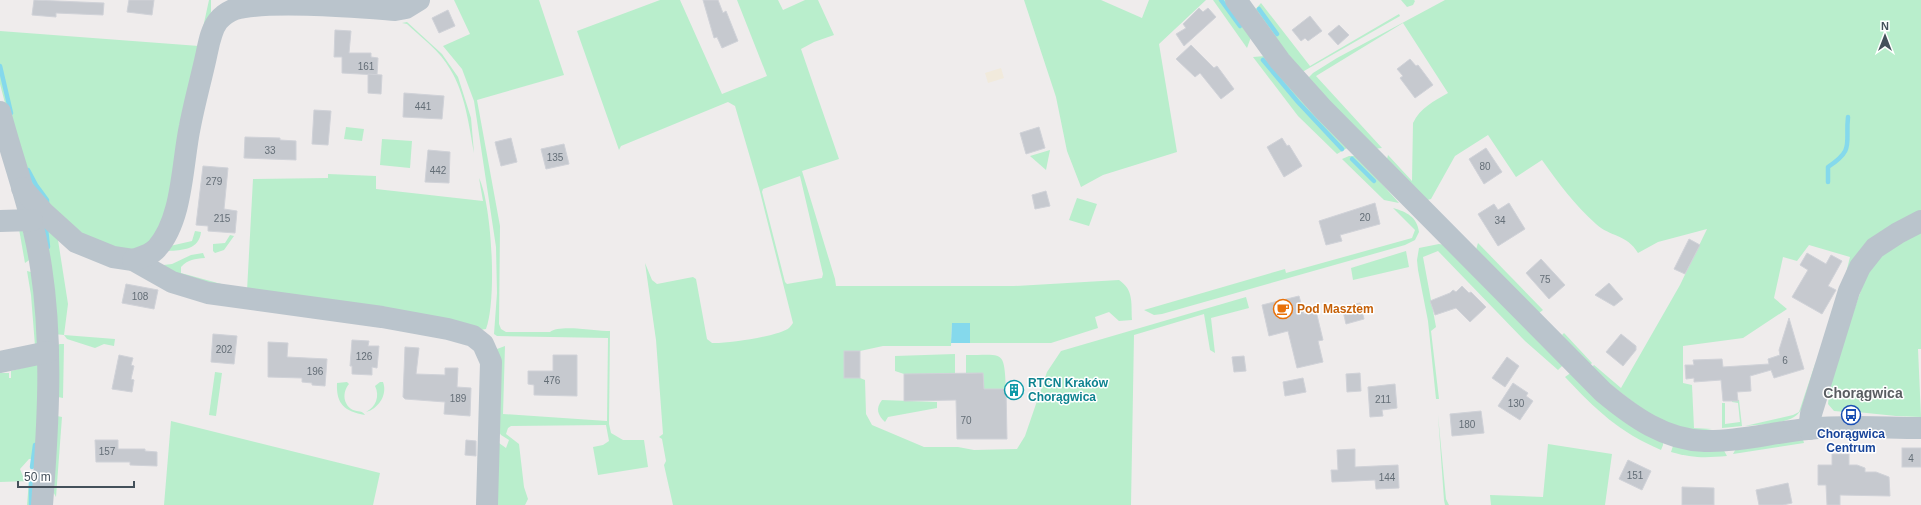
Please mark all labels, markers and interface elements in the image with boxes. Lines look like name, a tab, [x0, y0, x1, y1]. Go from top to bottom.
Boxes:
north arrow	[1865, 16, 1905, 56]
text: N	[1881, 20, 1889, 32]
house number: 161	[358, 61, 375, 72]
house number: 441	[415, 101, 432, 112]
house number: 33	[264, 145, 276, 156]
house number: 135	[547, 152, 564, 163]
house number: 80	[1479, 161, 1491, 172]
house number: 442	[430, 165, 447, 176]
house number: 279	[206, 176, 223, 187]
house number: 20	[1359, 212, 1371, 223]
house number: 215	[214, 213, 231, 224]
house number: 34	[1494, 215, 1506, 226]
house number: 75	[1539, 274, 1551, 285]
house number: 108	[132, 291, 149, 302]
cafe icon: Pod Masztem	[1272, 298, 1294, 320]
place label: Pod Masztem	[1297, 302, 1374, 316]
house number: 202	[216, 344, 233, 355]
house number: 126	[356, 351, 373, 362]
house number: 6	[1782, 355, 1788, 366]
house number: 196	[307, 366, 324, 377]
house number: 476	[544, 375, 561, 386]
place label: RTCN Kraków Chorągwica	[1028, 376, 1109, 404]
building icon: RTCN Kraków Chorągwica	[1003, 379, 1025, 401]
district label: Chorągwica	[1823, 385, 1903, 401]
house number: 189	[450, 393, 467, 404]
house number: 211	[1375, 394, 1391, 405]
house number: 130	[1508, 398, 1525, 409]
bus stop icon: Chorągwica Centrum	[1840, 404, 1862, 426]
house number: 70	[960, 415, 972, 426]
house number: 180	[1459, 419, 1476, 430]
place label: Chorągwica Centrum	[1817, 427, 1885, 455]
house number: 157	[99, 446, 116, 457]
house number: 4	[1908, 453, 1914, 464]
scale bar	[18, 463, 134, 489]
text: 50 m	[24, 470, 51, 484]
house number: 151	[1627, 470, 1644, 481]
house number: 144	[1379, 472, 1396, 483]

